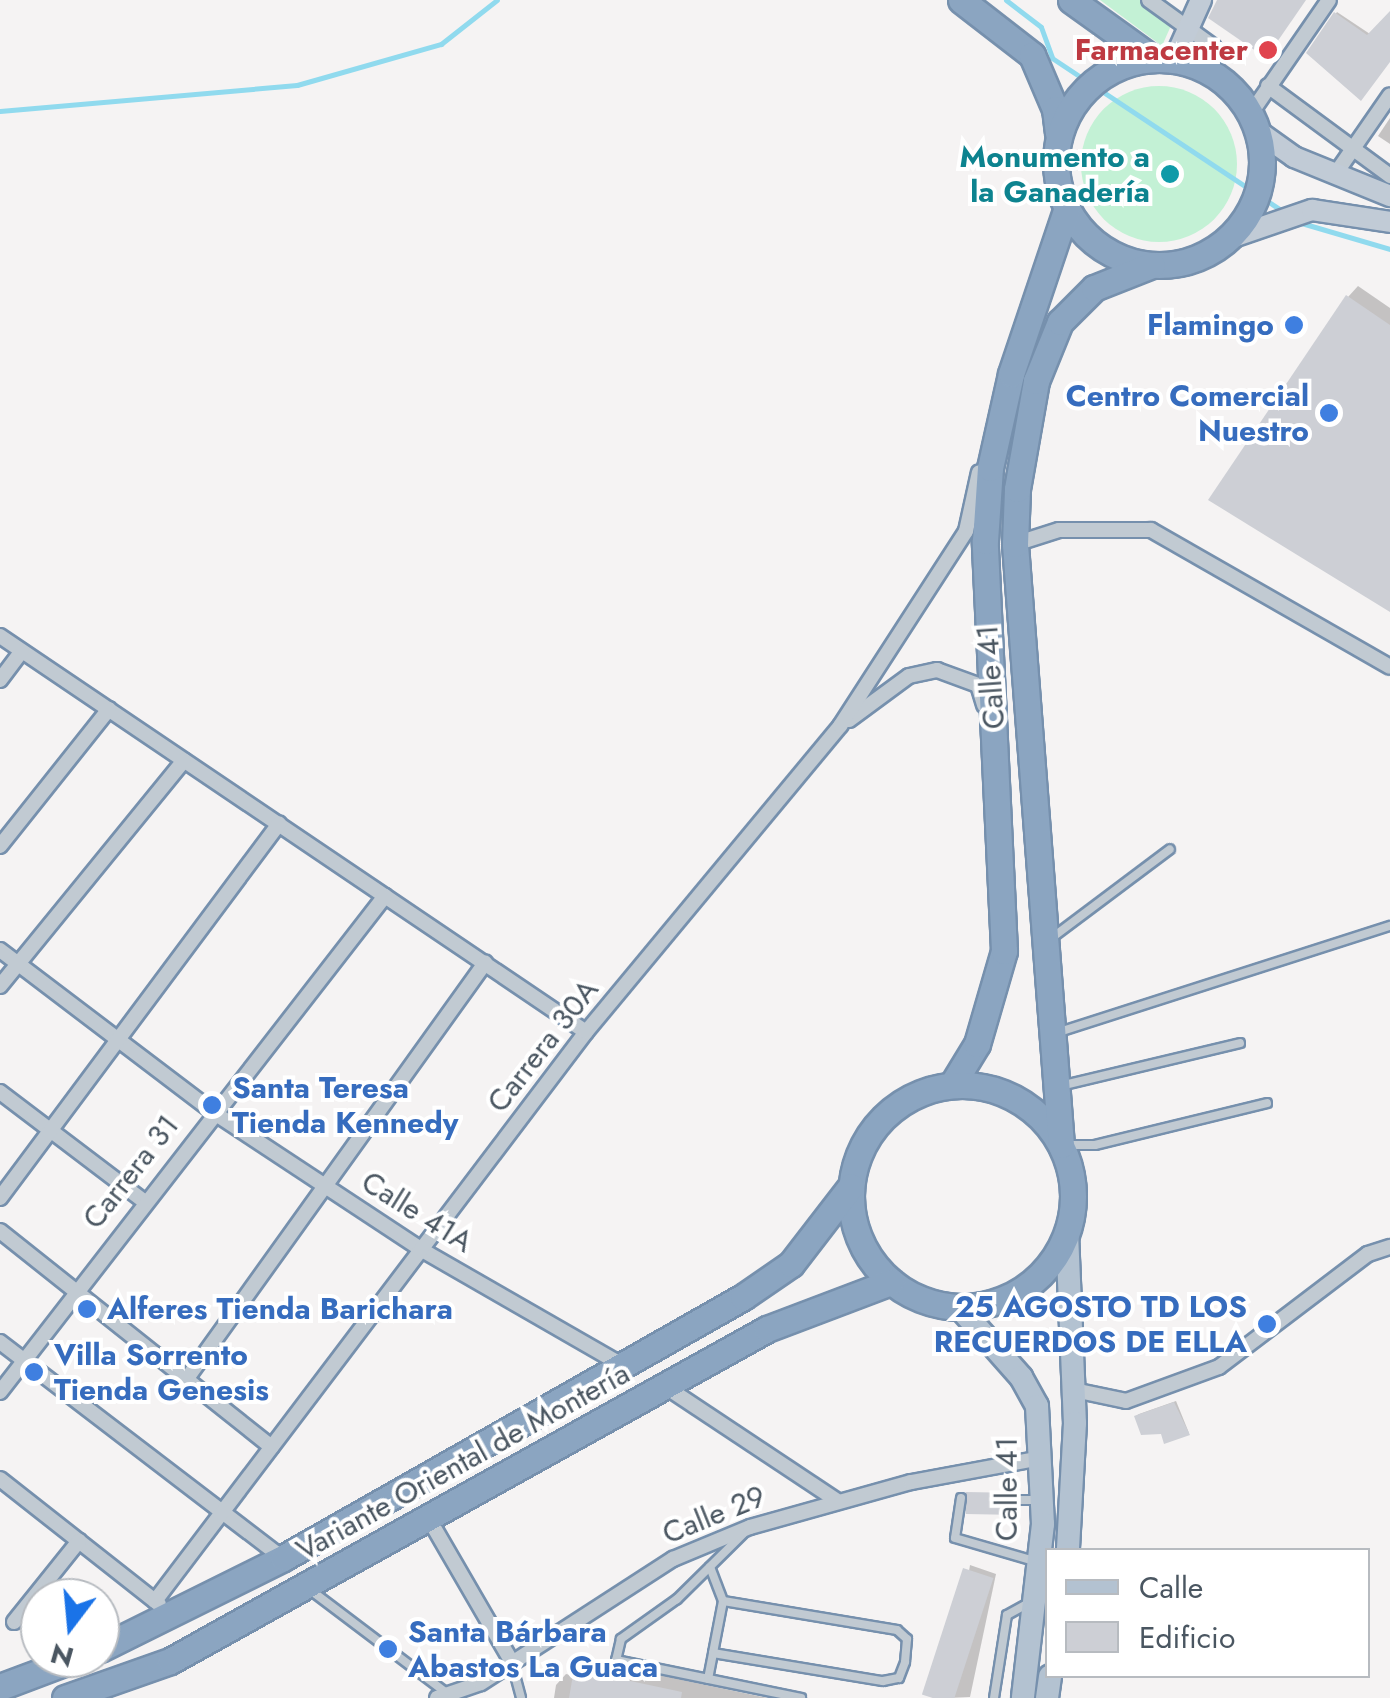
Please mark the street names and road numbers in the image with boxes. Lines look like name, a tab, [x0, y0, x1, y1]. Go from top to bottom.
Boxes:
street label: Calle 41	[969, 624, 1013, 730]
street label: Carrera 30A	[480, 972, 606, 1120]
street label: Carrera 31	[76, 1108, 186, 1236]
street label: Calle 41A	[355, 1164, 479, 1260]
street label: Variante Oriental de Montería	[290, 1355, 636, 1569]
street label: Calle 41	[989, 1437, 1025, 1541]
street label: Calle 29	[657, 1478, 771, 1552]

